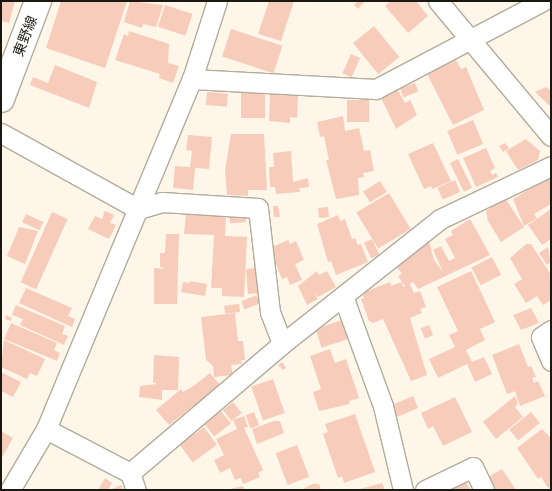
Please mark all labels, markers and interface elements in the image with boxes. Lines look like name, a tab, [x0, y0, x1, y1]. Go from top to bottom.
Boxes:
street label: 東野線	[10, 13, 40, 59]

